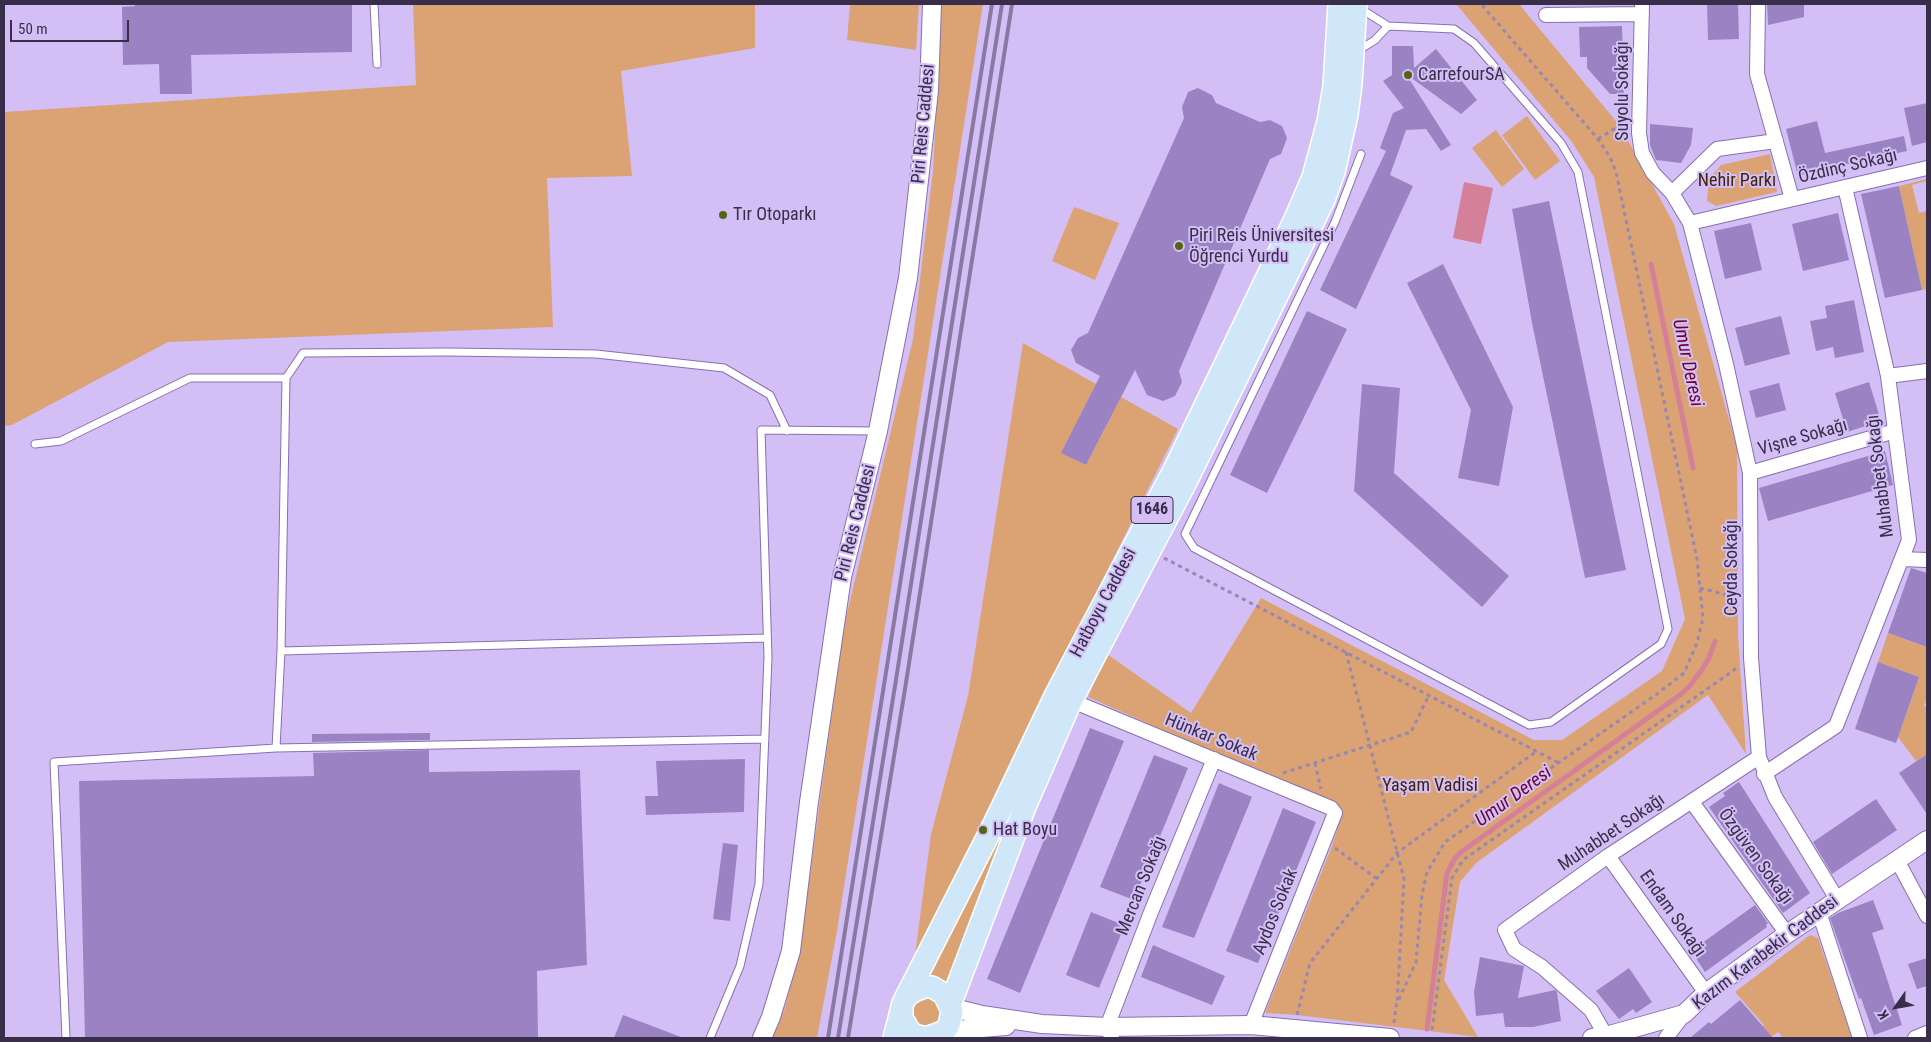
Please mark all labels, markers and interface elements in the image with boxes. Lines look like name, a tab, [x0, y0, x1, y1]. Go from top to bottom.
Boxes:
scale bar	[12, 10, 131, 42]
text: 50 m	[18, 20, 48, 38]
street label: Suyolu Sokağı	[1612, 41, 1634, 141]
street label: Piri Reis Caddesi	[908, 63, 940, 185]
place label: CarrefourSA	[1418, 64, 1505, 86]
marker: CarrefourSA	[1402, 69, 1414, 81]
street label: Özdinç Sokağı	[1796, 145, 1900, 189]
park label: Nehir Parkı	[1698, 170, 1776, 192]
place label: Tır Otoparkı	[733, 204, 817, 226]
marker: Tır Otoparkı	[717, 209, 729, 221]
place label: Piri Reis Üniversitesi Öğrenci Yurdu	[1189, 225, 1334, 268]
marker: Piri Reis Üniversitesi Öğrenci Yurdu	[1173, 240, 1185, 252]
water label: Umur Deresi	[1667, 317, 1707, 409]
street label: Muhabbet Sokağı	[1863, 413, 1899, 539]
street label: Vişne Sokağı	[1756, 415, 1850, 461]
street label: Piri Reis Caddesi	[831, 462, 881, 584]
road number: 1646	[1131, 496, 1173, 524]
street label: Ceyda Sokağı	[1721, 520, 1743, 616]
street label: Hatboyu Caddesi	[1066, 545, 1142, 661]
street label: Hünkar Sokak	[1161, 710, 1261, 766]
water label: Umur Deresi	[1471, 762, 1557, 832]
park label: Yaşam Vadisi	[1382, 775, 1478, 797]
street label: Muhabbet Sokağı	[1555, 790, 1669, 876]
street label: Özgüven Sokağı	[1713, 805, 1797, 909]
place label: Hat Boyu	[993, 819, 1057, 841]
marker: Hat Boyu	[977, 824, 989, 836]
street label: Mercan Sokağı	[1112, 833, 1172, 939]
street label: Aydos Sokak	[1249, 866, 1303, 958]
street label: Endam Sokağı	[1634, 866, 1710, 962]
street label: Kazım Karabekir Caddesi	[1689, 891, 1843, 1015]
north arrow	[1871, 982, 1921, 1032]
text: K	[1874, 1007, 1892, 1022]

